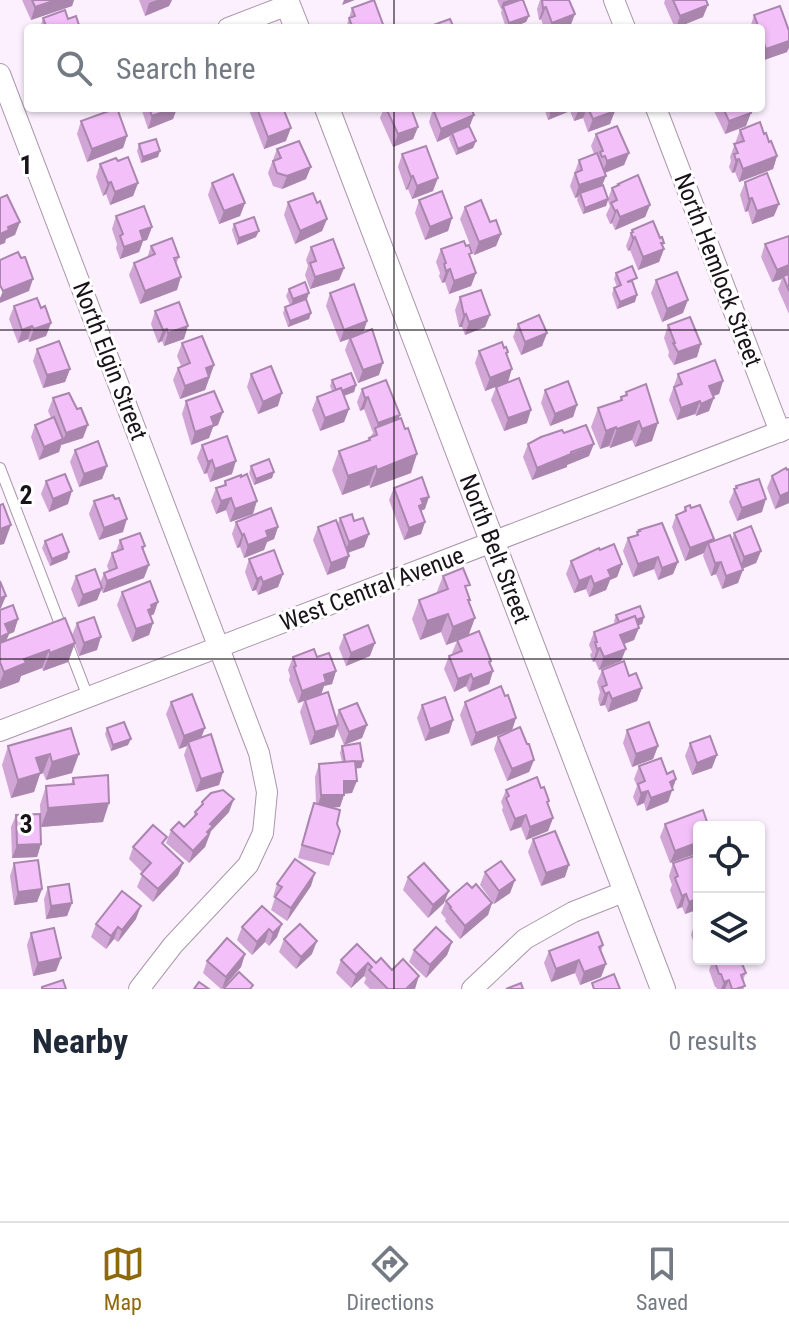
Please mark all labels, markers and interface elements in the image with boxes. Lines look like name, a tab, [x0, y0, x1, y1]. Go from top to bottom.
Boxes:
search box	[24, 24, 765, 112]
icon: search	[52, 46, 96, 90]
text: Search here	[116, 51, 256, 86]
text: 1	[19, 150, 33, 180]
street label: North Hemlock Street	[668, 170, 768, 370]
street label: North Elgin Street	[67, 278, 153, 444]
street label: North Belt Street	[454, 470, 536, 628]
text: 2	[19, 480, 33, 510]
street label: West Central Avenue	[276, 541, 468, 637]
text: 3	[19, 809, 33, 839]
map controls	[693, 821, 765, 965]
button: locate	[693, 821, 765, 893]
button: layers	[693, 893, 765, 965]
text: Nearby	[32, 1021, 128, 1061]
text: 0 results	[668, 1026, 757, 1056]
tab: Map	[101, 1242, 145, 1315]
tab: Directions	[346, 1242, 434, 1315]
tab: Saved	[636, 1242, 688, 1315]

